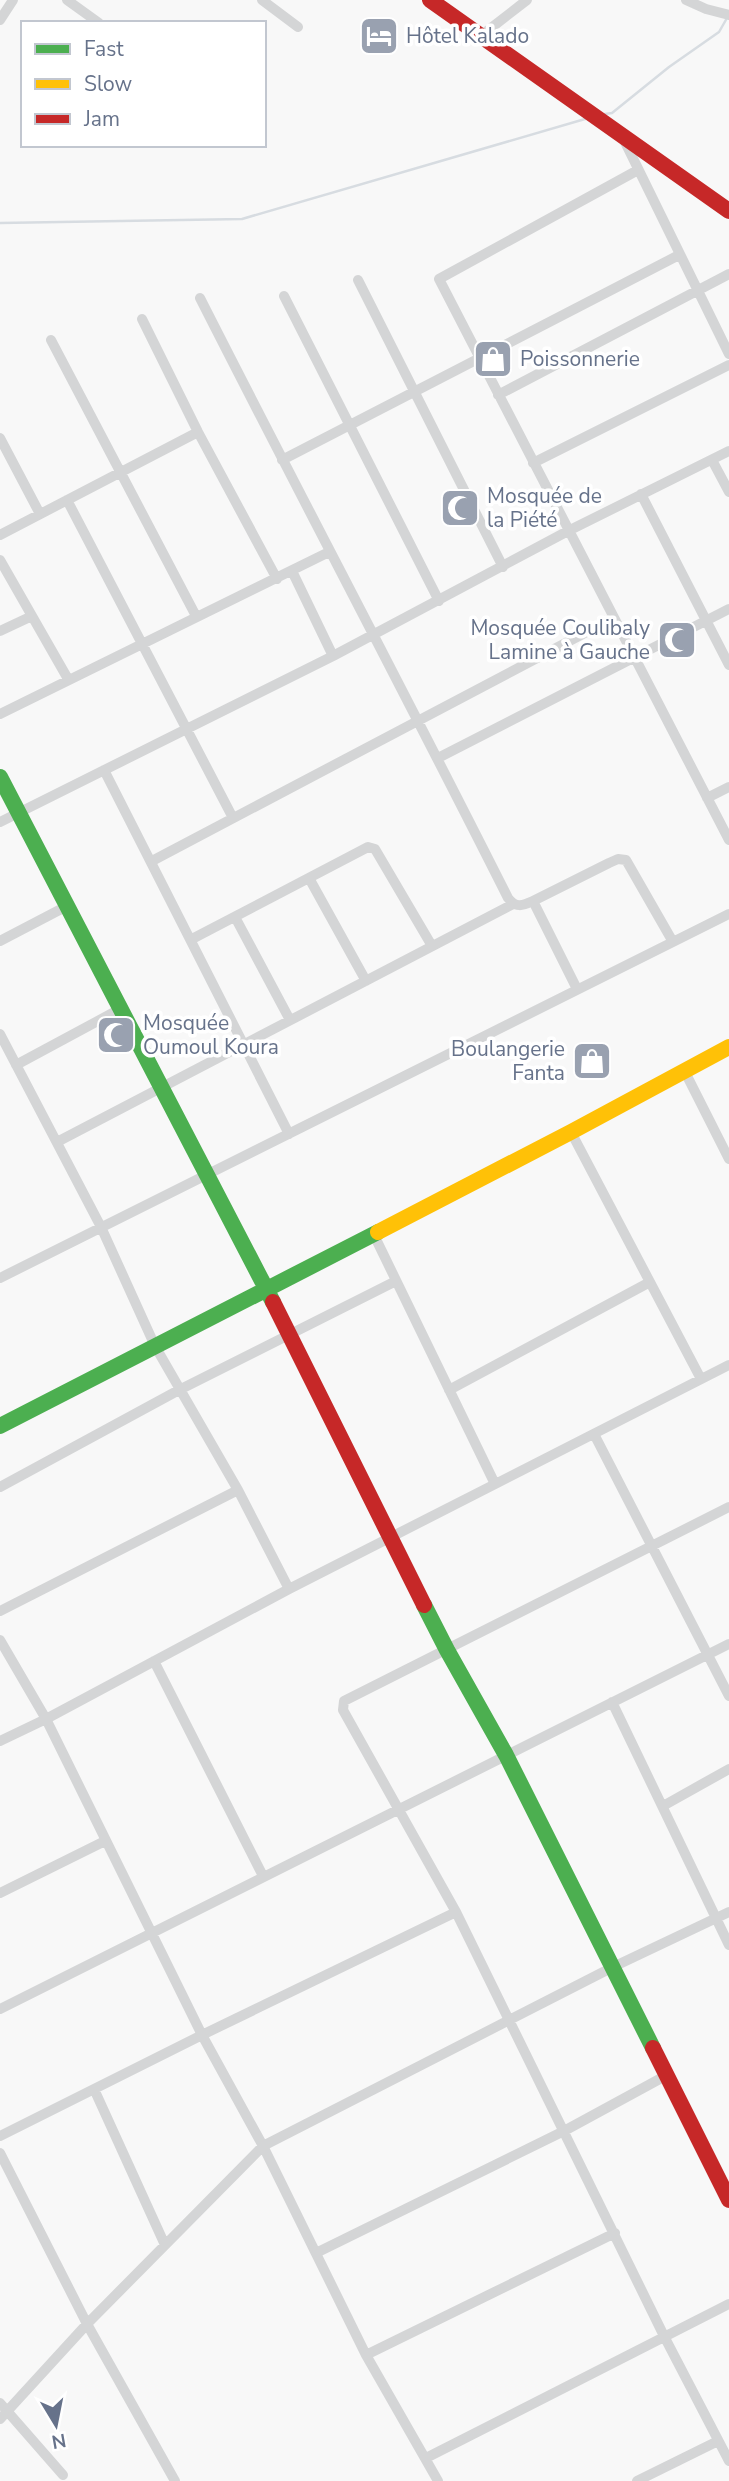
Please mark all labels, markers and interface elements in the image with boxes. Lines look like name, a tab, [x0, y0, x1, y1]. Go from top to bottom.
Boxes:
hotel icon: Hôtel Kalado	[358, 15, 400, 57]
legend	[21, 21, 266, 147]
place label: Hôtel Kalado	[406, 22, 529, 50]
text: Fast	[84, 35, 124, 63]
text: Slow	[84, 70, 133, 98]
text: Jam	[83, 105, 120, 133]
shop icon: Poissonnerie	[472, 338, 514, 380]
place label: Poissonnerie	[520, 345, 640, 373]
place label: Mosquée de la Piété	[487, 482, 602, 534]
mosque icon: Mosquée de la Piété	[439, 487, 481, 529]
place label: Mosquée Coulibaly Lamine à Gauche	[470, 614, 650, 666]
mosque icon: Mosquée Coulibaly Lamine à Gauche	[656, 619, 698, 661]
place label: Mosquée Oumoul Koura	[143, 1009, 279, 1061]
mosque icon: Mosquée Oumoul Koura	[95, 1014, 137, 1056]
place label: Boulangerie Fanta	[451, 1035, 565, 1087]
shop icon: Boulangerie Fanta	[571, 1040, 613, 1082]
north arrow	[21, 2390, 91, 2460]
text: N	[50, 2427, 68, 2455]

